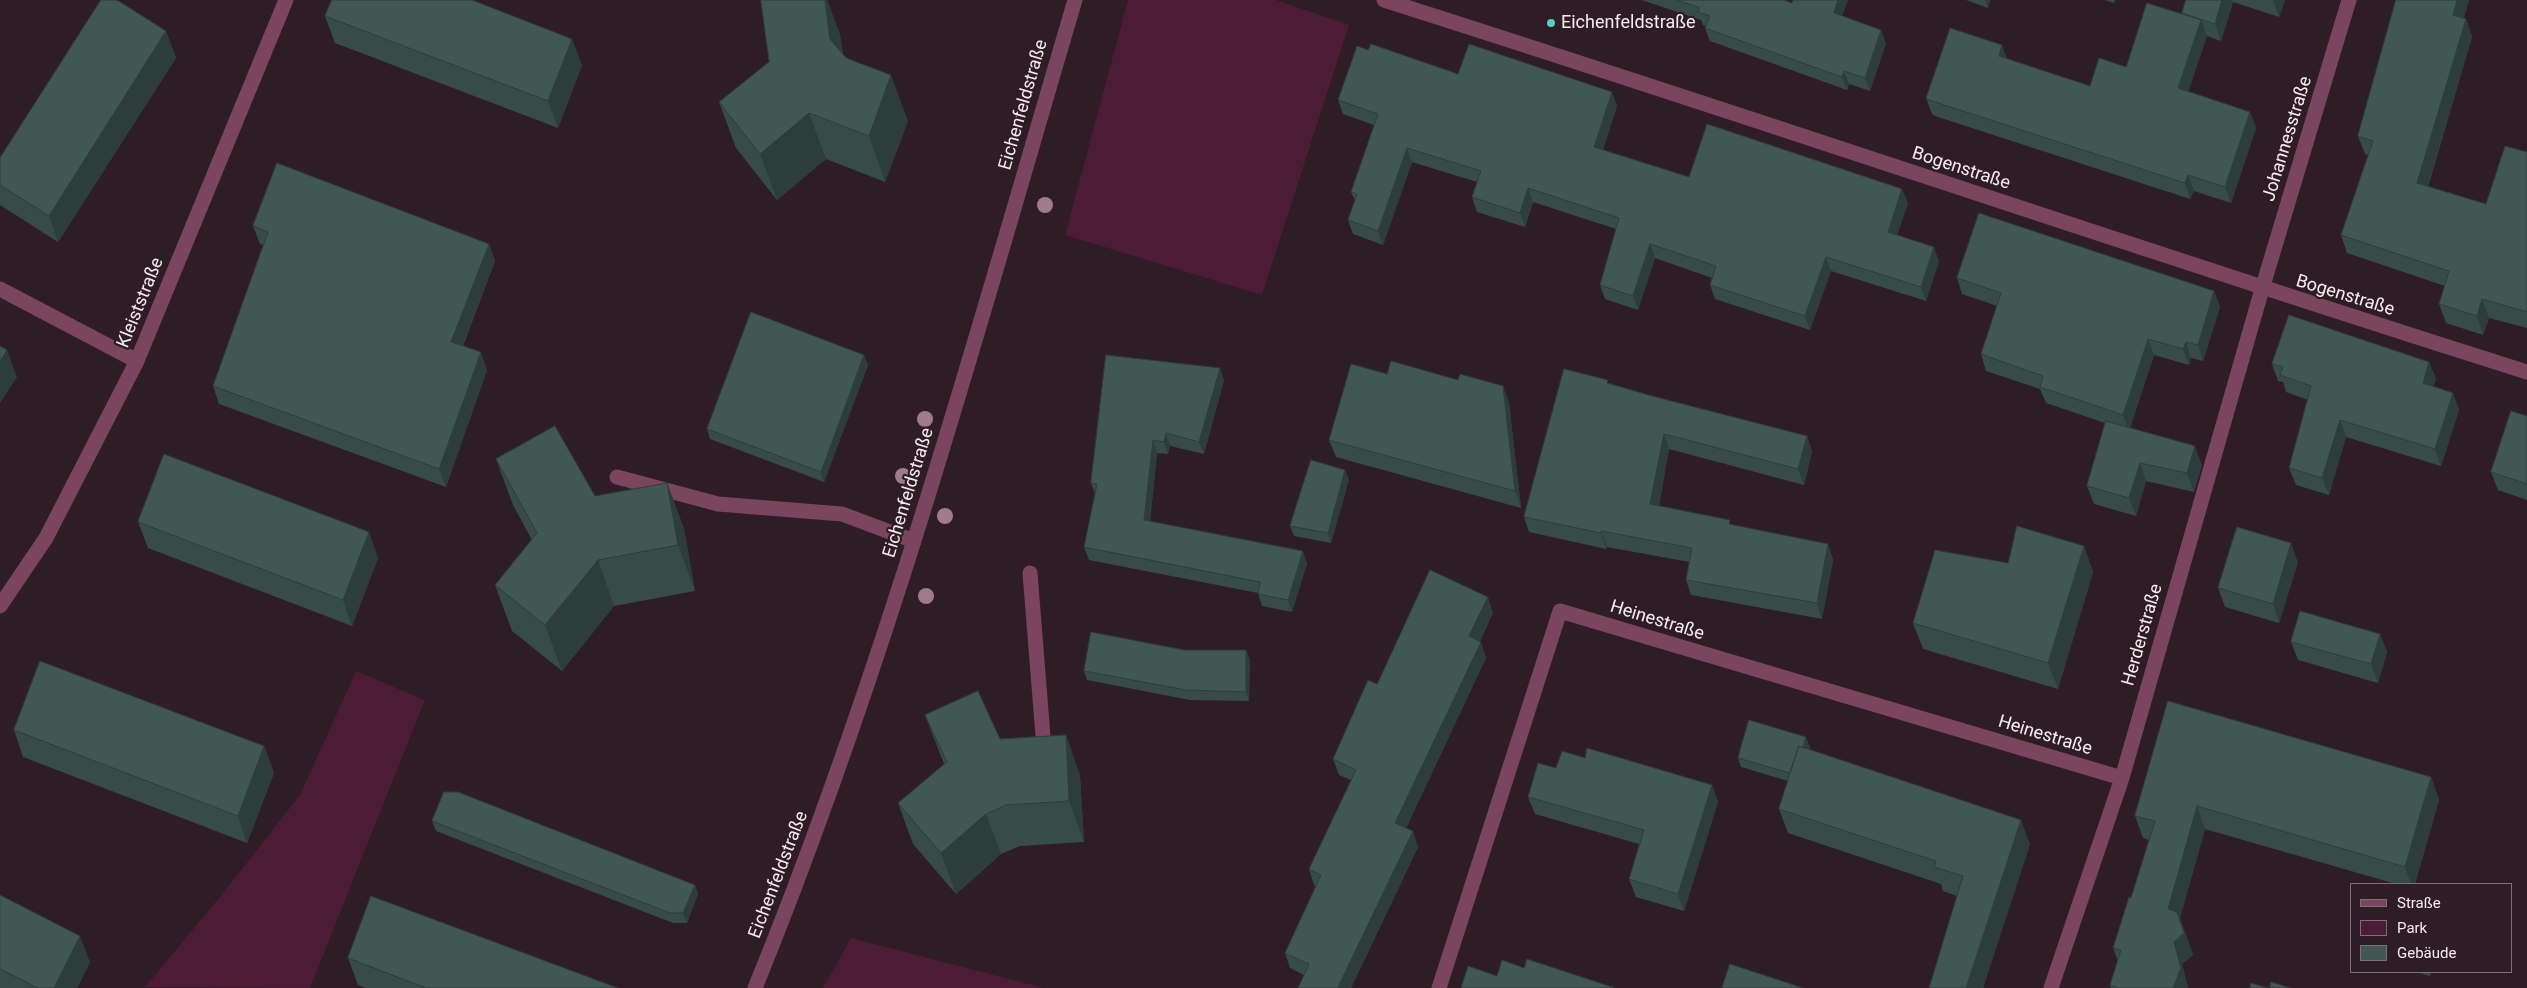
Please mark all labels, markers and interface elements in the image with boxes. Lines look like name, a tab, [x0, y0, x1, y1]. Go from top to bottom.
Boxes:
place label: Eichenfeldstraße	[1561, 12, 1696, 34]
marker: Eichenfeldstraße	[1545, 17, 1557, 29]
street label: Eichenfeldstraße	[995, 37, 1053, 173]
street label: Johannesstraße	[2259, 74, 2317, 204]
street label: Bogenstraße	[1909, 143, 2013, 195]
street label: Kleiststraße	[113, 255, 169, 351]
street label: Bogenstraße	[2293, 271, 2397, 321]
street label: Eichenfeldstraße	[879, 426, 939, 560]
street label: Herderstraße	[2118, 582, 2168, 688]
street label: Heinestraße	[1607, 596, 1707, 646]
street label: Heinestraße	[1995, 711, 2095, 761]
street label: Eichenfeldstraße	[745, 808, 813, 942]
legend	[2350, 883, 2512, 973]
text: Straße	[2397, 894, 2441, 912]
text: Park	[2397, 919, 2427, 937]
text: Gebäude	[2397, 944, 2456, 962]

